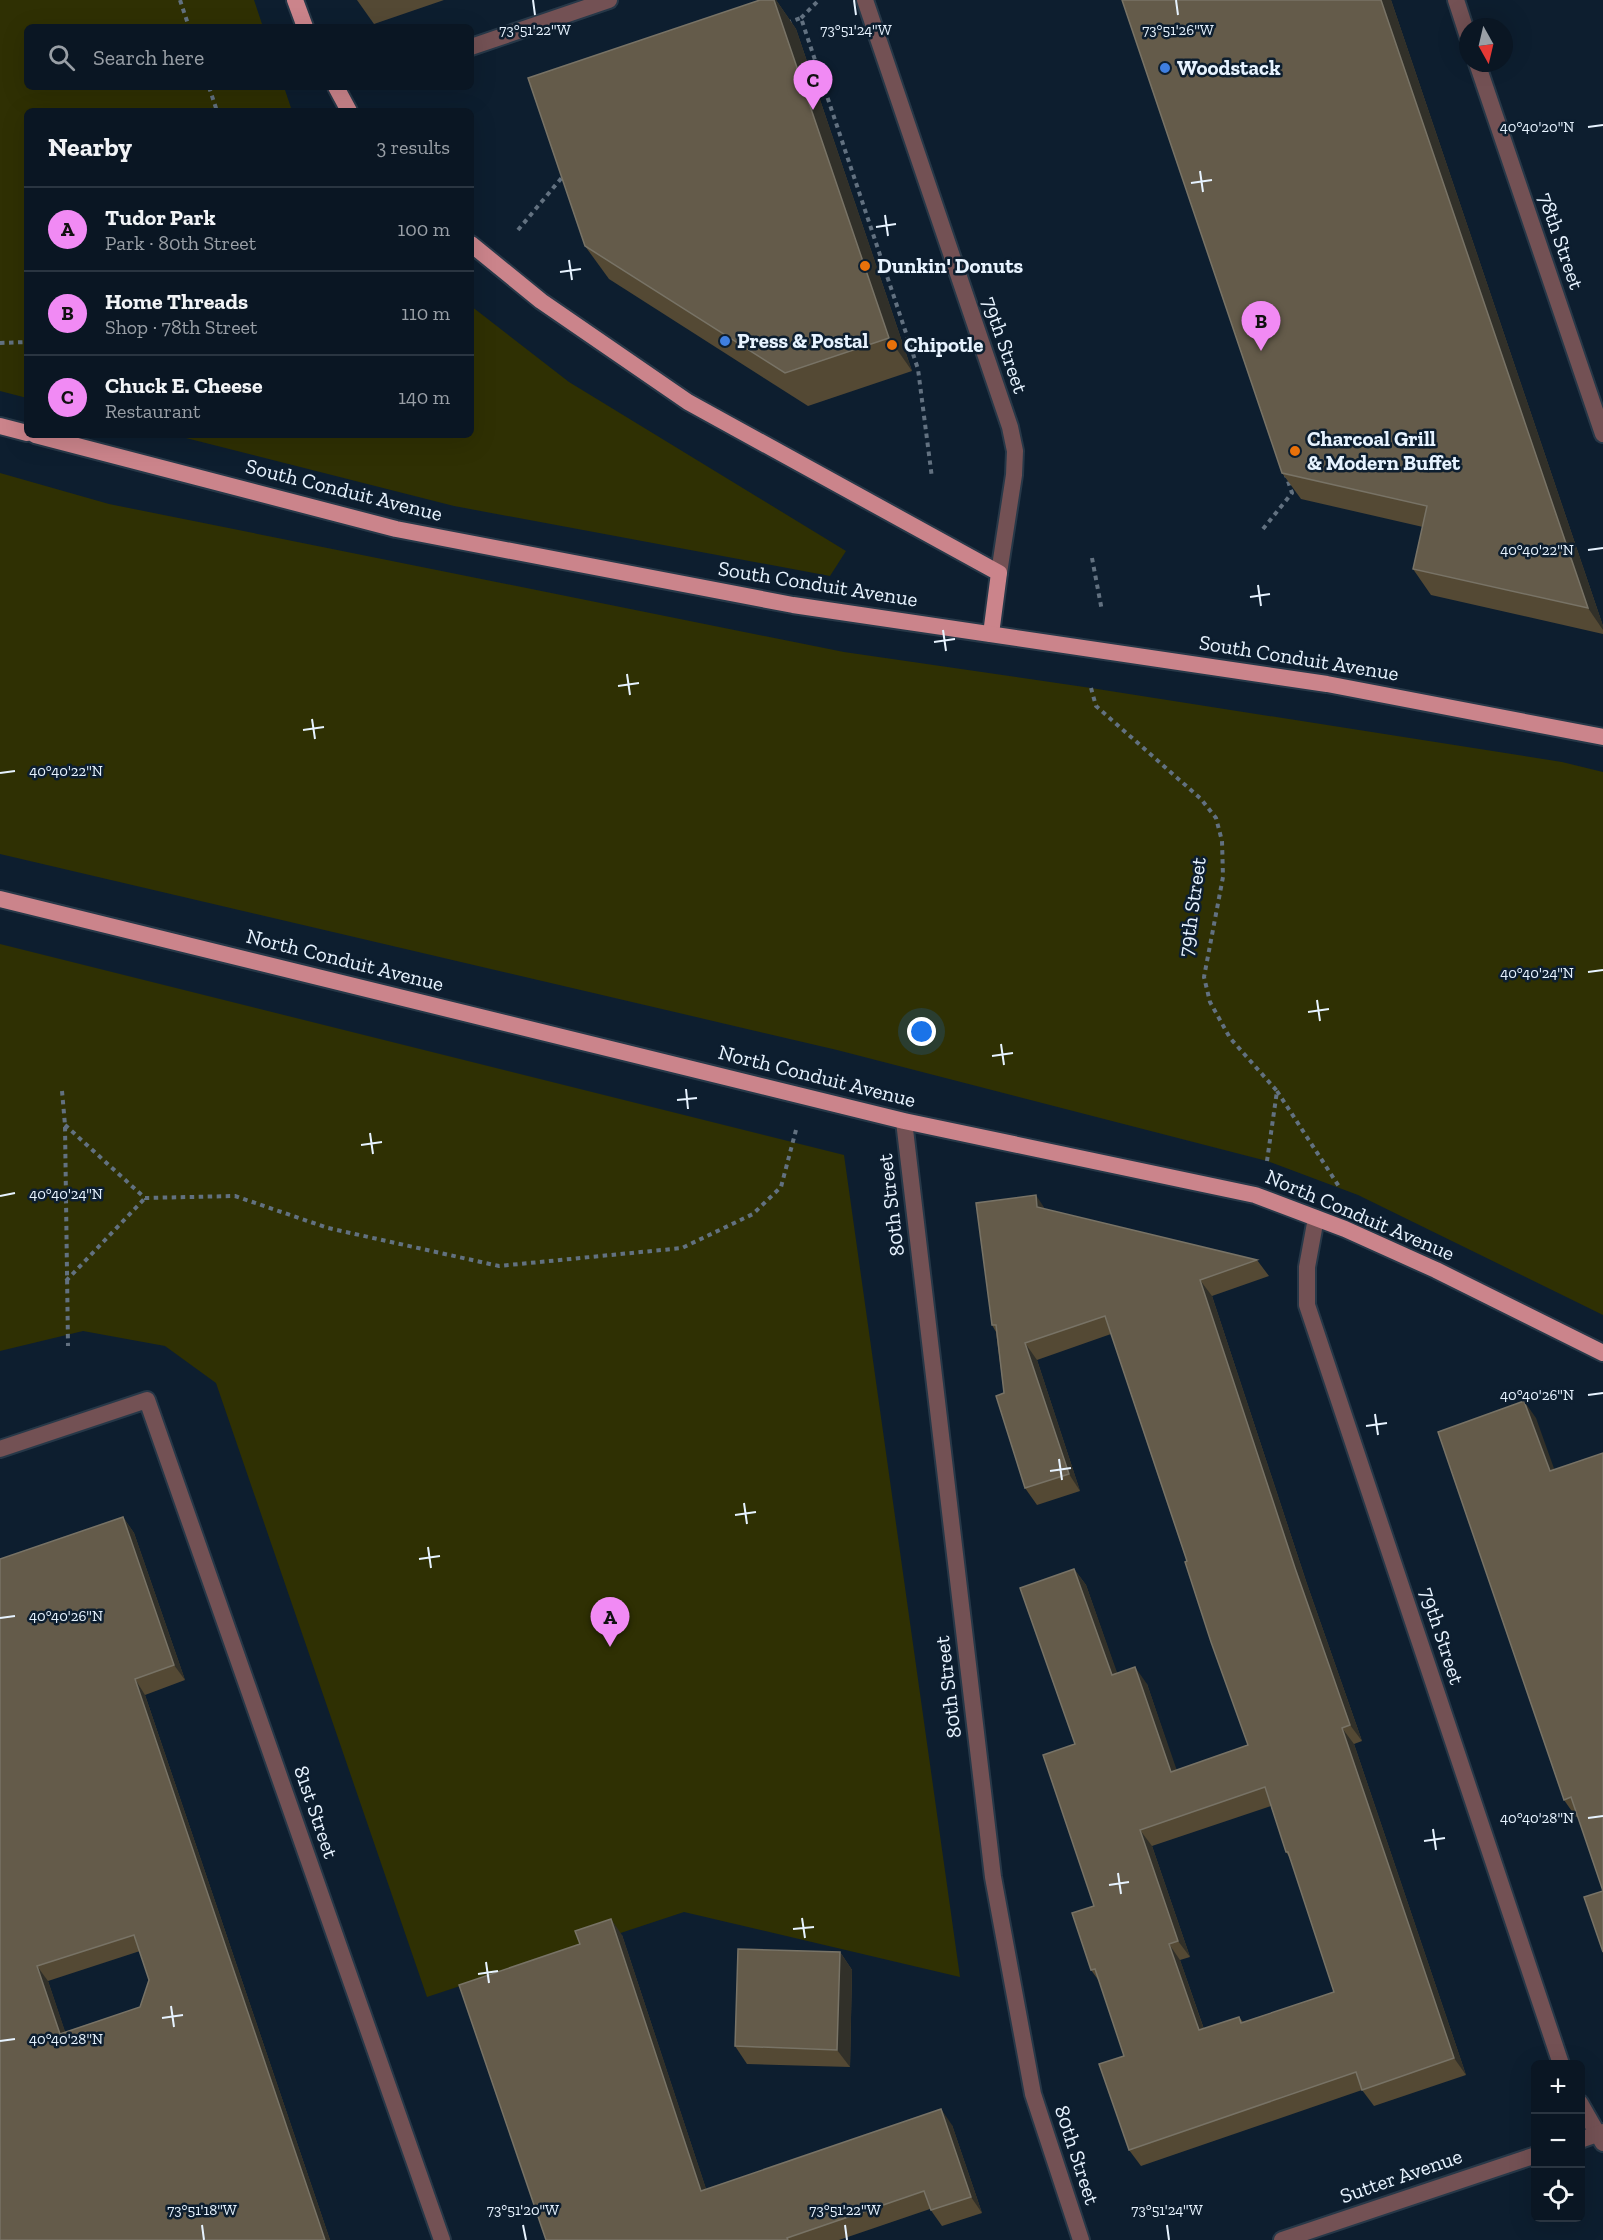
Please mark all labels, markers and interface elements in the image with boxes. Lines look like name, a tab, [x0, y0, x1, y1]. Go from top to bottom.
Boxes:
north arrow	[1459, 18, 1513, 72]
text: 73°51'22"W	[499, 21, 571, 39]
text: 73°51'24"W	[820, 21, 892, 39]
text: 73°51'26"W	[1142, 21, 1214, 39]
search box	[24, 24, 474, 90]
icon: search	[45, 41, 78, 74]
text: Search here	[93, 44, 204, 71]
place label: Woodstack	[1177, 55, 1281, 80]
pin: C	[794, 60, 832, 110]
marker: Woodstack	[1158, 61, 1172, 75]
text: 40°40'20"N	[1500, 118, 1574, 136]
text: Nearby	[48, 131, 132, 163]
text: 3 results	[376, 135, 450, 159]
street label: 78th Street	[1533, 189, 1590, 293]
text: Tudor Park	[105, 204, 216, 231]
text: A	[61, 217, 74, 241]
text: 100 m	[397, 217, 450, 241]
text: Park · 80th Street	[105, 231, 256, 255]
place label: Dunkin' Donuts	[877, 253, 1024, 278]
marker: Dunkin' Donuts	[858, 259, 872, 273]
text: Home Threads	[105, 288, 248, 315]
street label: 79th Street	[977, 293, 1034, 397]
text: B	[61, 301, 74, 325]
text: 110 m	[401, 301, 450, 325]
pin: B	[1242, 302, 1280, 351]
text: Shop · 78th Street	[105, 315, 257, 339]
place label: Press & Postal	[737, 328, 869, 353]
place label: Chipotle	[904, 332, 983, 357]
marker: Press & Postal	[718, 334, 732, 348]
marker: Chipotle	[885, 338, 899, 352]
text: Chuck E. Cheese	[105, 372, 263, 399]
text: C	[61, 385, 74, 409]
text: 140 m	[398, 385, 450, 409]
text: Restaurant	[105, 399, 201, 423]
place label: Charcoal Grill & Modern Buffet	[1307, 426, 1461, 475]
marker: Charcoal Grill & Modern Buffet	[1288, 444, 1302, 458]
street label: South Conduit Avenue	[243, 453, 445, 526]
text: 40°40'22"N	[1500, 541, 1574, 559]
street label: South Conduit Avenue	[716, 555, 920, 612]
street label: South Conduit Avenue	[1197, 629, 1401, 686]
text: 40°40'22"N	[29, 762, 103, 780]
street label: 79th Street	[1172, 855, 1211, 958]
street label: North Conduit Avenue	[244, 923, 447, 996]
text: 40°40'24"N	[1500, 964, 1574, 982]
your location	[907, 1017, 936, 1046]
street label: North Conduit Avenue	[716, 1039, 919, 1112]
street label: 80th Street	[872, 1152, 909, 1258]
street label: North Conduit Avenue	[1262, 1163, 1459, 1266]
text: 40°40'24"N	[29, 1185, 103, 1203]
text: 40°40'26"N	[1500, 1386, 1574, 1404]
street label: 79th Street	[1415, 1584, 1470, 1688]
pin: A	[590, 1598, 630, 1647]
text: 40°40'26"N	[29, 1607, 103, 1625]
street label: 80th Street	[929, 1634, 966, 1740]
street label: 81st Street	[289, 1762, 344, 1862]
text: 40°40'28"N	[1500, 1809, 1574, 1827]
text: 40°40'28"N	[29, 2030, 103, 2048]
map controls	[1531, 2060, 1585, 2222]
button: +	[1531, 2060, 1585, 2114]
street label: 80th Street	[1050, 2102, 1105, 2208]
button: −	[1531, 2114, 1585, 2168]
street label: Sutter Avenue	[1336, 2143, 1465, 2208]
button: locate	[1531, 2168, 1585, 2222]
text: 73°51'18"W	[167, 2201, 237, 2219]
text: 73°51'20"W	[487, 2201, 559, 2219]
text: 73°51'22"W	[809, 2201, 881, 2219]
text: 73°51'24"W	[1131, 2201, 1203, 2219]

